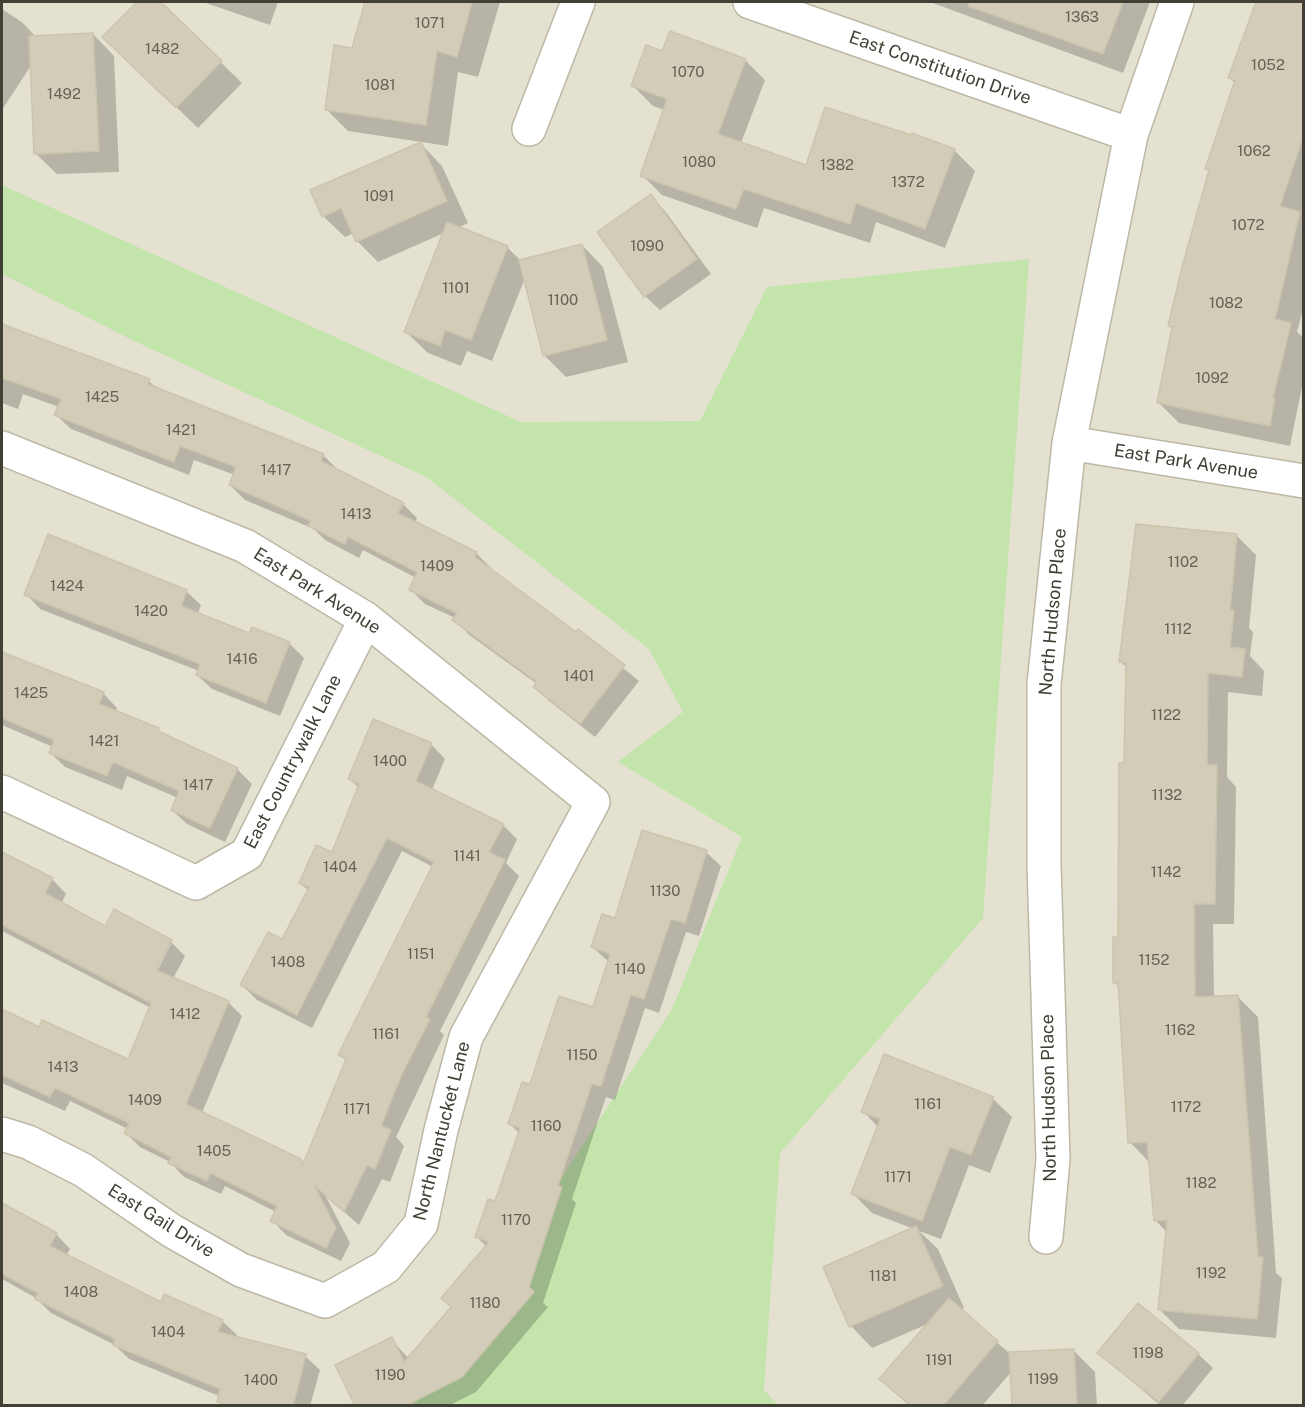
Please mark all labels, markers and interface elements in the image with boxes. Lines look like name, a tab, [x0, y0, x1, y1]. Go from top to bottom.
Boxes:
house number: 1363	[1065, 8, 1099, 26]
house number: 1071	[415, 14, 445, 32]
street label: East Constitution Drive	[846, 27, 1034, 109]
house number: 1482	[145, 40, 179, 58]
house number: 1052	[1251, 56, 1285, 74]
house number: 1070	[672, 63, 704, 81]
house number: 1081	[364, 76, 396, 94]
house number: 1492	[47, 85, 81, 103]
house number: 1062	[1237, 142, 1271, 160]
house number: 1080	[682, 153, 716, 171]
house number: 1382	[820, 156, 854, 174]
house number: 1372	[891, 173, 925, 191]
house number: 1091	[364, 187, 394, 205]
house number: 1072	[1231, 216, 1265, 234]
house number: 1090	[630, 237, 664, 255]
house number: 1101	[442, 279, 470, 297]
house number: 1100	[548, 291, 578, 309]
house number: 1082	[1209, 294, 1243, 312]
house number: 1092	[1195, 369, 1229, 387]
house number: 1425	[85, 388, 119, 406]
house number: 1421	[166, 421, 196, 439]
street label: East Park Avenue	[1112, 440, 1260, 484]
house number: 1417	[261, 461, 291, 479]
house number: 1413	[340, 505, 372, 523]
street label: North Hudson Place	[1035, 527, 1071, 697]
street label: East Park Avenue	[249, 543, 385, 639]
house number: 1102	[1168, 553, 1198, 571]
house number: 1409	[420, 557, 454, 575]
house number: 1424	[50, 577, 84, 595]
house number: 1420	[134, 602, 168, 620]
house number: 1112	[1164, 620, 1192, 638]
house number: 1416	[227, 650, 257, 668]
house number: 1401	[564, 667, 594, 685]
street label: East Countrywalk Lane	[240, 671, 346, 853]
house number: 1425	[14, 684, 48, 702]
house number: 1122	[1151, 706, 1181, 724]
house number: 1421	[89, 732, 119, 750]
house number: 1400	[373, 752, 407, 770]
house number: 1417	[183, 776, 213, 794]
house number: 1132	[1152, 786, 1182, 804]
house number: 1141	[453, 847, 481, 865]
house number: 1404	[323, 858, 357, 876]
house number: 1142	[1151, 863, 1181, 881]
house number: 1130	[650, 882, 680, 900]
house number: 1151	[407, 945, 435, 963]
house number: 1152	[1139, 951, 1169, 969]
house number: 1408	[271, 953, 305, 971]
house number: 1140	[615, 960, 645, 978]
house number: 1412	[170, 1005, 200, 1023]
street label: North Hudson Place	[1037, 1014, 1061, 1182]
house number: 1162	[1165, 1021, 1195, 1039]
house number: 1161	[372, 1025, 400, 1043]
street label: North Nantucket Lane	[409, 1039, 475, 1223]
house number: 1150	[567, 1046, 597, 1064]
house number: 1413	[47, 1058, 79, 1076]
house number: 1409	[128, 1091, 162, 1109]
house number: 1161	[914, 1095, 942, 1113]
house number: 1172	[1171, 1098, 1201, 1116]
house number: 1171	[343, 1100, 371, 1118]
house number: 1160	[531, 1117, 561, 1135]
house number: 1405	[197, 1142, 231, 1160]
house number: 1171	[884, 1168, 912, 1186]
house number: 1182	[1186, 1174, 1216, 1192]
street label: East Gail Drive	[104, 1180, 218, 1262]
house number: 1170	[501, 1211, 531, 1229]
house number: 1192	[1196, 1264, 1226, 1282]
house number: 1181	[869, 1267, 897, 1285]
house number: 1408	[64, 1283, 98, 1301]
house number: 1180	[469, 1294, 501, 1312]
house number: 1404	[151, 1323, 185, 1341]
house number: 1198	[1132, 1344, 1164, 1362]
house number: 1191	[925, 1351, 953, 1369]
house number: 1190	[375, 1366, 405, 1384]
house number: 1199	[1028, 1370, 1058, 1388]
house number: 1400	[244, 1371, 278, 1389]

